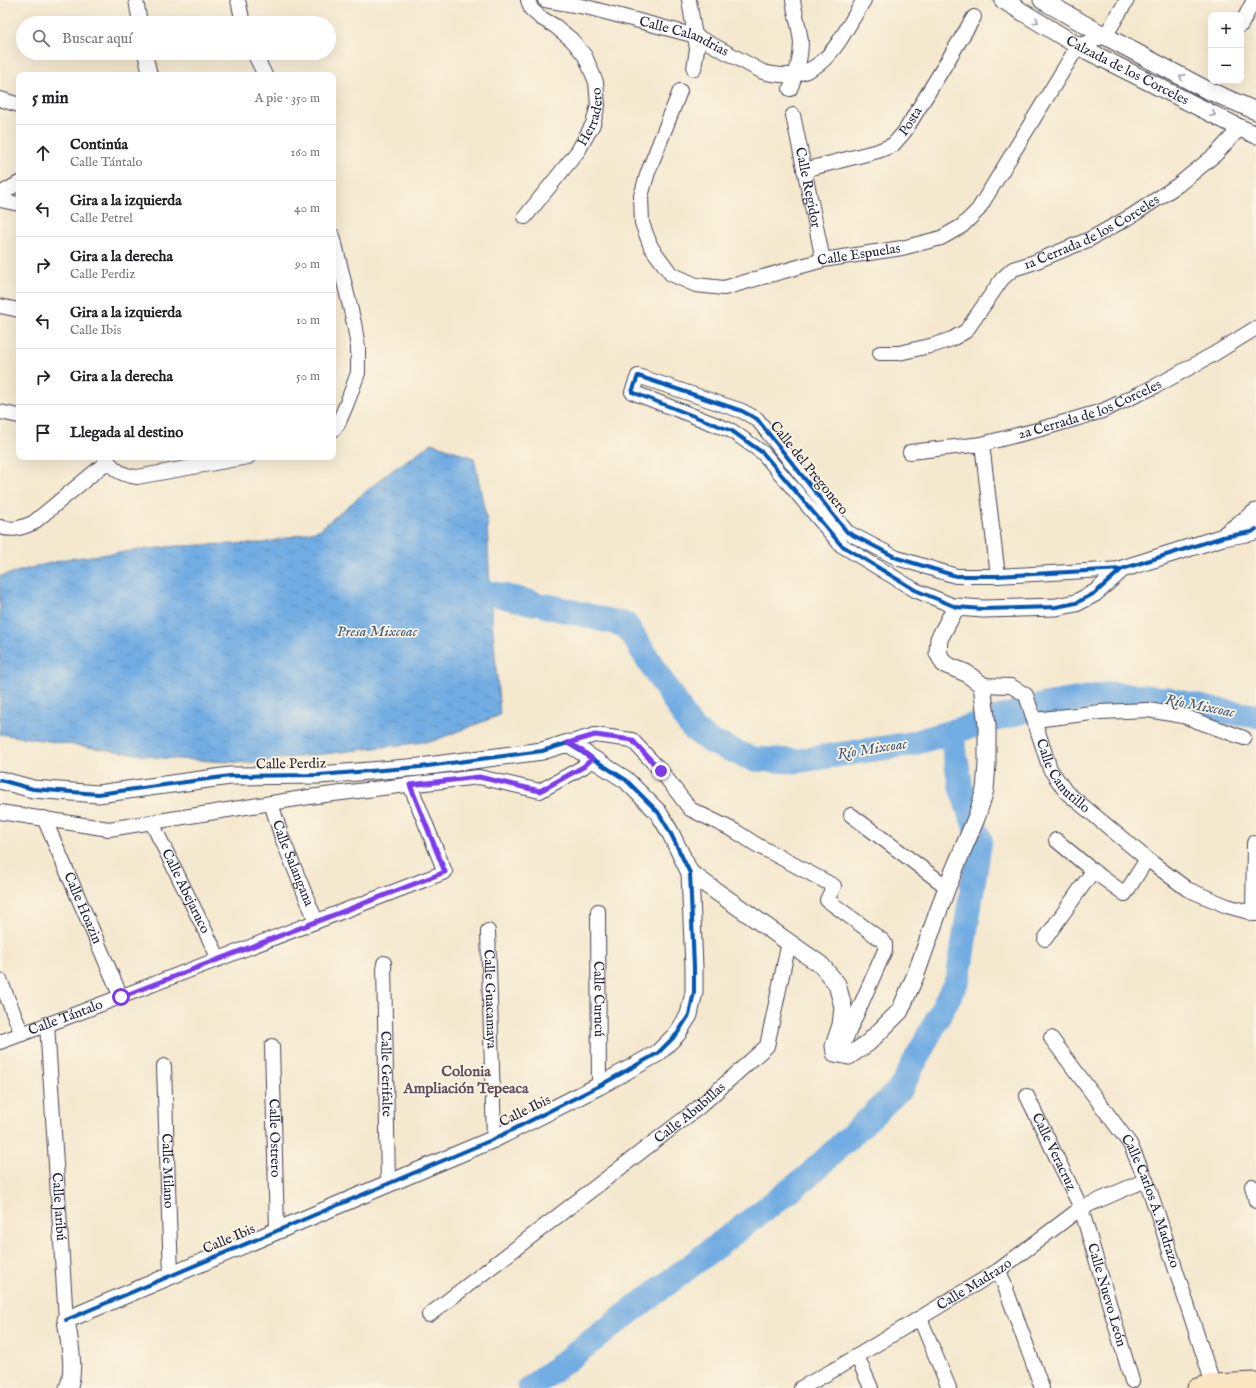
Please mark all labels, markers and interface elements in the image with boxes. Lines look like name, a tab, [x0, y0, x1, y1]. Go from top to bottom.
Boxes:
street label: Calle Calandrias	[637, 12, 732, 61]
map controls	[1208, 12, 1244, 84]
button: +	[1208, 12, 1244, 48]
search box	[16, 16, 336, 60]
one-way arrow	[1032, 16, 1039, 23]
icon: search	[30, 27, 52, 49]
text: Buscar aquí	[62, 29, 132, 48]
street label: Calzada de los Corceles	[1062, 32, 1192, 110]
button: −	[1208, 48, 1244, 84]
one-way arrow	[1179, 74, 1186, 82]
street label: Herradero	[573, 86, 607, 149]
text: 5 min	[32, 88, 69, 109]
text: A pie · 350 m	[255, 90, 320, 107]
street label: Posta	[895, 103, 927, 140]
one-way arrow	[1208, 110, 1216, 117]
text: Continúa	[70, 135, 128, 154]
icon: ahead	[32, 142, 54, 164]
text: 160 m	[290, 144, 320, 161]
street label: Calle Regidor	[791, 146, 825, 229]
text: Calle Tántalo	[70, 154, 143, 171]
text: Gira a la izquierda	[70, 191, 182, 210]
street label: 1a Cerrada de los Corceles	[1021, 191, 1163, 274]
icon: left	[32, 198, 54, 220]
text: 40 m	[294, 200, 320, 217]
text: Calle Petrel	[70, 210, 133, 227]
street label: Calle Espuelas	[815, 239, 902, 270]
text: Gira a la derecha	[70, 247, 173, 266]
icon: right	[32, 254, 54, 276]
text: 90 m	[295, 256, 320, 273]
text: Calle Perdiz	[70, 266, 135, 283]
text: Gira a la izquierda	[70, 303, 182, 322]
icon: left	[32, 310, 54, 332]
text: 10 m	[296, 312, 320, 329]
text: Calle Ibis	[70, 322, 121, 339]
icon: right	[32, 366, 54, 388]
text: Gira a la derecha	[70, 367, 173, 386]
text: 50 m	[296, 368, 320, 385]
street label: 2a Cerrada de los Corceles	[1016, 375, 1165, 443]
street label: Calle del Pregonero	[766, 418, 853, 519]
icon: arrive	[32, 422, 54, 444]
text: Llegada al destino	[70, 423, 183, 442]
water label: Presa Mixcoac	[337, 622, 418, 641]
water label: Río Mixcoac	[1164, 690, 1237, 722]
water label: Río Mixcoac	[836, 734, 909, 764]
street label: Calle Canutillo	[1032, 737, 1094, 817]
street label: Calle Perdiz	[256, 754, 327, 774]
route end	[652, 762, 670, 780]
street label: Calle Salangana	[268, 818, 318, 910]
street label: Calle Abejaruco	[157, 846, 214, 937]
street label: Calle Hoazin	[59, 869, 106, 947]
street label: Calle Guacamaya	[480, 949, 500, 1050]
street label: Calle Curucú	[589, 961, 608, 1037]
route start	[112, 988, 130, 1006]
street label: Calle Tántalo	[26, 995, 106, 1040]
street label: Calle Gerifalte	[376, 1031, 396, 1118]
district label: Colonia Ampliación Tepeaca	[403, 1062, 529, 1098]
street label: Calle Abubillas	[650, 1078, 730, 1147]
street label: Calle Ibis	[496, 1091, 554, 1131]
street label: Calle Ostrero	[264, 1098, 285, 1178]
street label: Calle Veracruz	[1028, 1110, 1081, 1194]
street label: Calle Carlos A. Madrazo	[1117, 1131, 1184, 1271]
street label: Calle Milano	[157, 1133, 178, 1209]
street label: Calle Jaribú	[48, 1172, 70, 1241]
street label: Calle Ibis	[200, 1220, 258, 1258]
street label: Calle Nuevo León	[1083, 1241, 1131, 1349]
street label: Calle Madrazo	[934, 1254, 1016, 1315]

